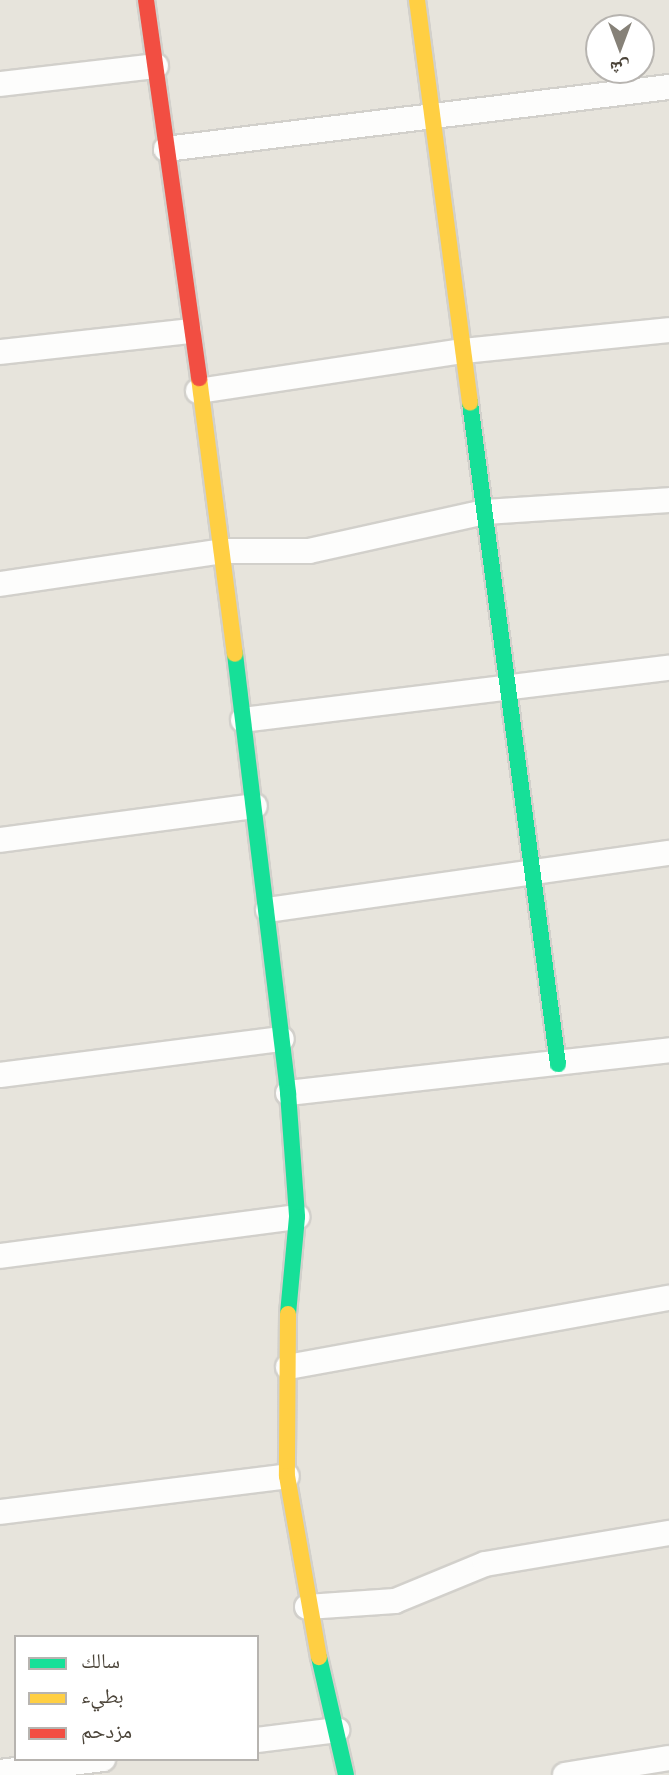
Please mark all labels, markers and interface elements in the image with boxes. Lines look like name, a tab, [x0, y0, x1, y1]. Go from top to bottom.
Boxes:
north arrow	[585, 14, 655, 84]
text: ش	[610, 57, 630, 80]
legend	[14, 1635, 259, 1761]
text: سالك	[81, 1648, 120, 1674]
text: بطيء	[81, 1683, 124, 1709]
text: مزدحم	[81, 1718, 132, 1744]

